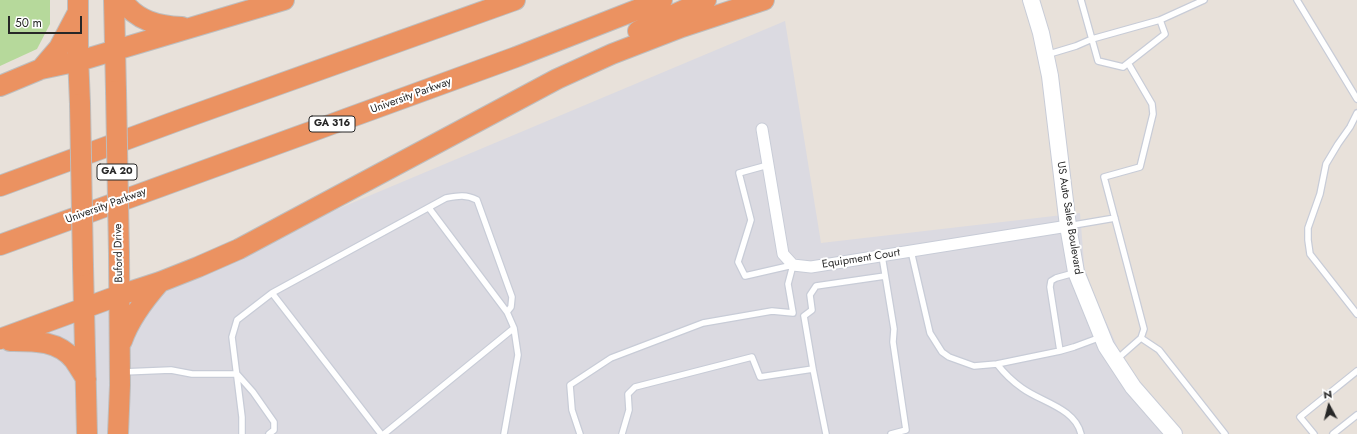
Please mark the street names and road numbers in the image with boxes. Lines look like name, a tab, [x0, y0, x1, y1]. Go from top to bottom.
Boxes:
street label: University Parkway	[369, 75, 453, 117]
road number: GA 316	[309, 116, 355, 132]
street label: US Auto Sales Boulevard	[1054, 160, 1084, 276]
road number: GA 20	[97, 164, 137, 180]
street label: University Parkway	[64, 185, 148, 227]
street label: Buford Drive	[112, 223, 126, 283]
street label: Equipment Court	[821, 246, 901, 272]

